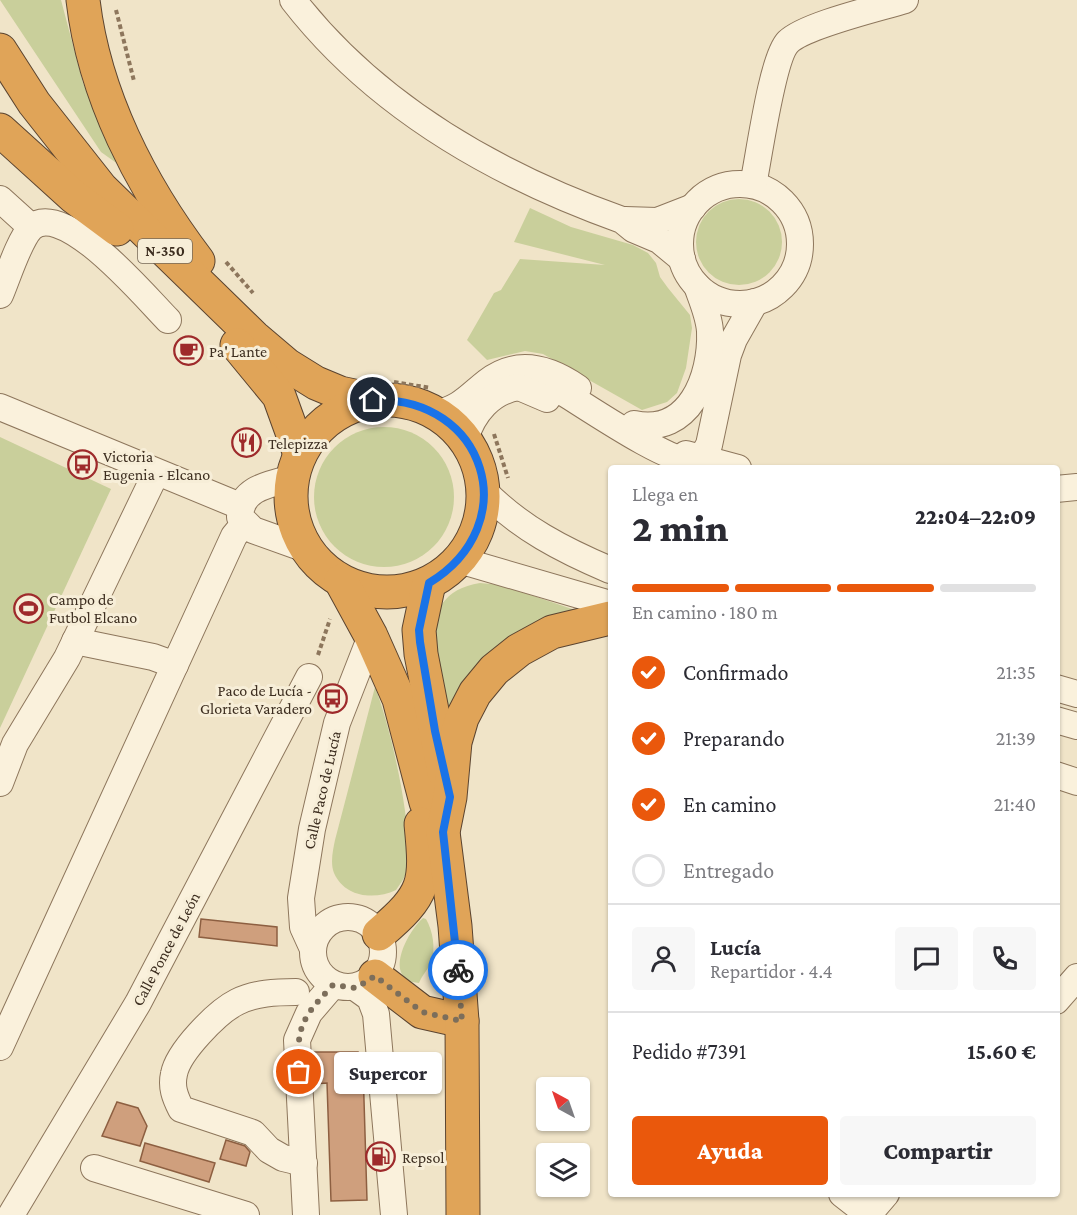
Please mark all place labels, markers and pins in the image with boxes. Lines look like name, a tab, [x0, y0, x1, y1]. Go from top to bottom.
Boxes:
cafe icon: Pa' Lante	[172, 335, 204, 367]
place label: Pa' Lante	[209, 343, 267, 360]
pin	[347, 374, 398, 425]
restaurant icon: Telepizza	[231, 427, 263, 459]
place label: Telepizza	[268, 435, 328, 453]
place label: Victoria Eugenia - Elcano	[103, 448, 210, 484]
bus stop icon: Victoria Eugenia - Elcano	[66, 449, 98, 481]
place label: Campo de Futbol Elcano	[49, 591, 137, 626]
sports icon: Campo de Futbol Elcano	[12, 592, 44, 624]
place label: Paco de Lucía - Glorieta Varadero	[200, 682, 312, 717]
bus stop icon: Paco de Lucía - Glorieta Varadero	[317, 683, 349, 715]
pin	[273, 1046, 324, 1097]
callout: Supercor	[335, 1051, 443, 1093]
fuel station icon: Repsol	[365, 1141, 397, 1173]
place label: Repsol	[402, 1149, 445, 1167]

